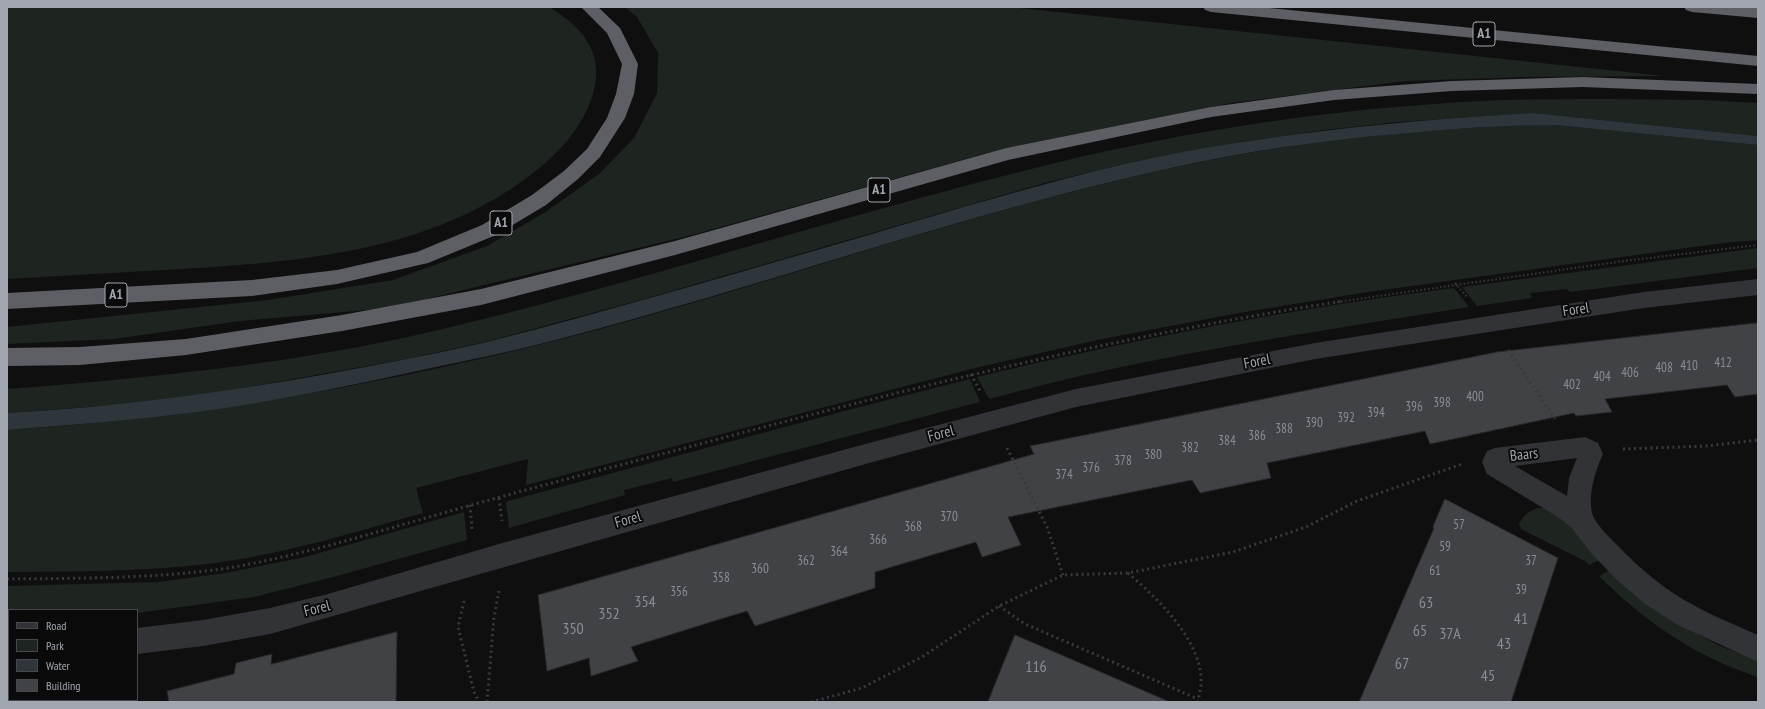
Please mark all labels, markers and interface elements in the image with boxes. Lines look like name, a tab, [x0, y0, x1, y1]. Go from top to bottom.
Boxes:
road number: A1	[1473, 22, 1495, 46]
road number: A1	[868, 178, 890, 202]
road number: A1	[490, 211, 512, 235]
road number: A1	[105, 283, 127, 307]
street label: Forel	[1562, 299, 1590, 321]
street label: Forel	[1242, 351, 1272, 373]
house number: 412	[1714, 355, 1732, 371]
house number: 410	[1680, 358, 1698, 374]
house number: 408	[1655, 360, 1673, 376]
house number: 406	[1621, 365, 1639, 381]
house number: 404	[1593, 369, 1611, 385]
house number: 402	[1563, 377, 1581, 393]
house number: 400	[1466, 389, 1484, 405]
house number: 398	[1433, 395, 1451, 411]
house number: 396	[1405, 399, 1423, 415]
house number: 394	[1367, 405, 1385, 421]
house number: 392	[1337, 410, 1355, 426]
house number: 390	[1305, 415, 1323, 431]
house number: 388	[1275, 421, 1293, 437]
street label: Forel	[926, 422, 956, 446]
house number: 386	[1248, 428, 1266, 444]
house number: 384	[1218, 433, 1236, 449]
house number: 382	[1181, 440, 1199, 456]
street label: Baars	[1509, 444, 1539, 466]
house number: 380	[1144, 447, 1162, 463]
house number: 378	[1114, 453, 1132, 469]
house number: 376	[1082, 460, 1100, 476]
house number: 374	[1055, 467, 1073, 483]
street label: Forel	[613, 508, 643, 532]
house number: 370	[940, 509, 958, 525]
house number: 57	[1453, 517, 1465, 533]
house number: 368	[904, 519, 922, 535]
house number: 366	[869, 532, 887, 548]
house number: 59	[1439, 539, 1451, 555]
house number: 364	[830, 544, 848, 560]
house number: 362	[797, 553, 815, 569]
house number: 37	[1525, 553, 1537, 569]
house number: 360	[751, 561, 769, 577]
house number: 61	[1429, 563, 1441, 579]
house number: 358	[712, 570, 730, 586]
house number: 39	[1515, 582, 1527, 598]
house number: 356	[670, 584, 688, 600]
house number: 354	[634, 592, 656, 612]
house number: 63	[1419, 593, 1433, 613]
street label: Forel	[302, 597, 332, 621]
house number: 352	[598, 604, 620, 624]
legend	[8, 609, 138, 701]
house number: 41	[1514, 609, 1528, 629]
text: Road	[46, 618, 66, 633]
house number: 350	[562, 619, 584, 639]
house number: 65	[1413, 621, 1427, 641]
house number: 37A	[1439, 624, 1461, 644]
house number: 43	[1497, 634, 1511, 654]
text: Park	[46, 638, 64, 653]
house number: 67	[1395, 654, 1409, 674]
house number: 116	[1025, 657, 1047, 677]
text: Water	[46, 658, 70, 673]
house number: 45	[1481, 666, 1495, 686]
text: Building	[46, 678, 81, 693]

